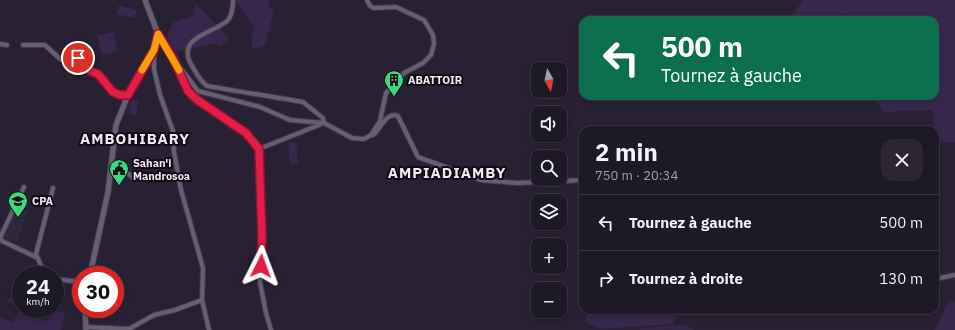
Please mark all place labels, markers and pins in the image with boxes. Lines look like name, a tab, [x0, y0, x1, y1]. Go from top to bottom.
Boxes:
pin	[61, 41, 95, 75]
building icon: ABATTOIR	[383, 69, 405, 97]
place label: ABATTOIR	[408, 73, 462, 87]
place label: Sahan'i Mandrosoa	[133, 156, 190, 183]
public building icon: Sahan'i Mandrosoa	[108, 158, 130, 186]
school or university icon: CPA	[7, 190, 29, 218]
place label: CPA	[32, 194, 54, 208]

